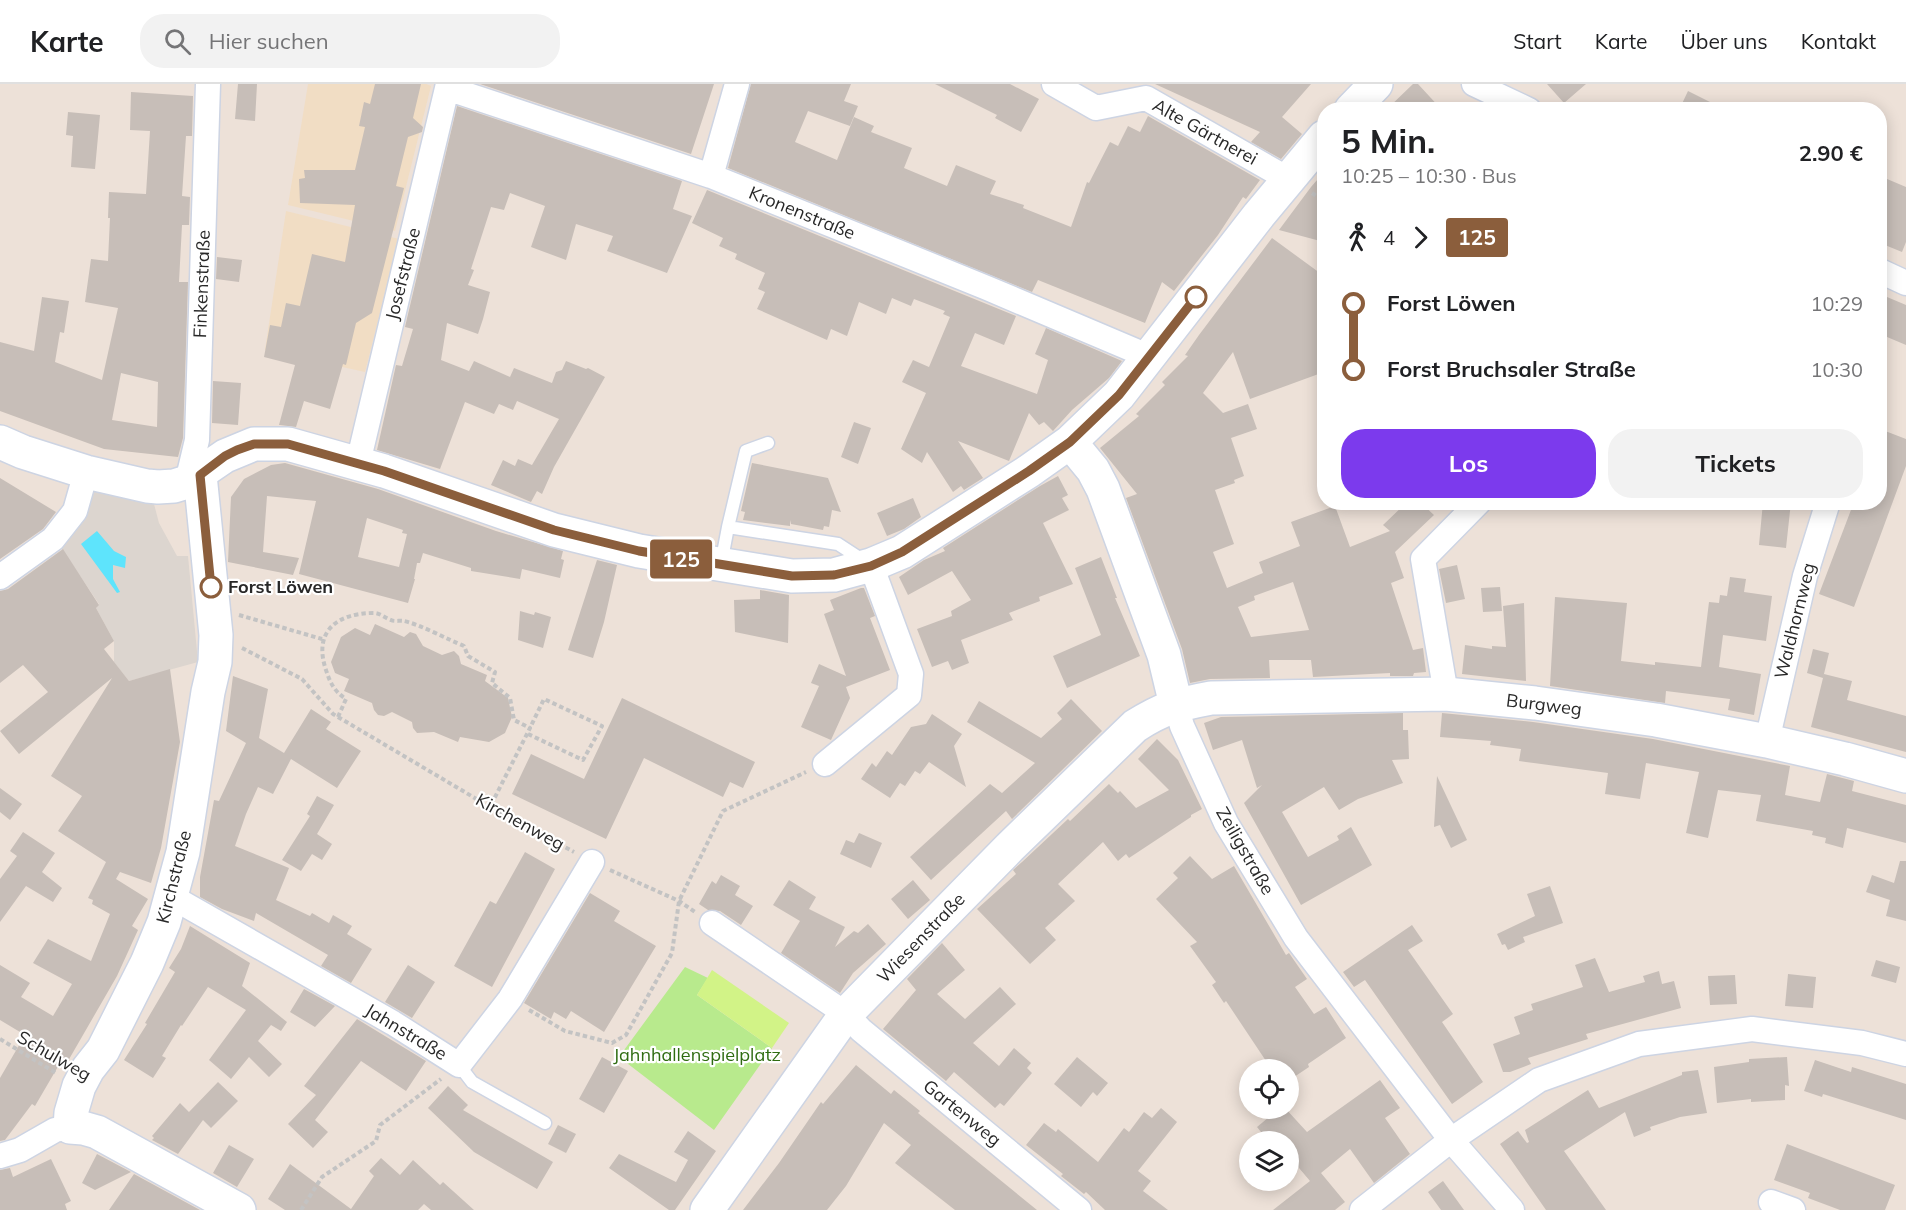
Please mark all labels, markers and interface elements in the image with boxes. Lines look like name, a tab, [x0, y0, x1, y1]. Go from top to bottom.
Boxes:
search box	[140, 14, 560, 68]
text: Karte	[30, 24, 104, 59]
icon: search	[161, 25, 194, 58]
text: Hier suchen	[209, 27, 329, 55]
text: Start	[1513, 28, 1562, 54]
text: Karte	[1595, 28, 1647, 54]
text: Über uns	[1680, 28, 1768, 54]
text: Kontakt	[1801, 28, 1876, 54]
street label: Alte Gärtnerei	[1149, 93, 1262, 170]
text: 5 Min.	[1341, 120, 1435, 161]
text: 2.90 €	[1799, 139, 1863, 167]
text: 10:25 – 10:30 · Bus	[1341, 163, 1517, 188]
street label: Kronenstraße	[746, 181, 859, 244]
icon: walk	[1341, 221, 1374, 254]
icon: forward	[1404, 221, 1437, 254]
text: 125	[1458, 224, 1496, 250]
street label: Josefstraße	[380, 225, 425, 323]
text: 4	[1383, 225, 1395, 250]
street label: Finkenstraße	[188, 230, 215, 338]
unlabelled marker	[1185, 286, 1207, 308]
text: Forst Löwen	[1387, 289, 1516, 317]
text: 10:29	[1810, 291, 1863, 316]
text: Forst Bruchsaler Straße	[1387, 355, 1636, 383]
text: 10:30	[1810, 357, 1863, 382]
button: Los	[1341, 429, 1596, 498]
button: Tickets	[1608, 429, 1863, 498]
line badge: 125	[646, 540, 716, 578]
text: 125	[662, 546, 700, 572]
street label: Waldhornweg	[1769, 560, 1820, 681]
place label: Forst Löwen	[228, 575, 333, 598]
marker: Forst Löwen	[200, 576, 222, 598]
street label: Burgweg	[1505, 688, 1583, 721]
street label: Kirchenweg	[472, 788, 569, 855]
street label: Zeiligstraße	[1211, 803, 1280, 899]
street label: Kirchstraße	[151, 828, 196, 926]
street label: Wiesenstraße	[872, 888, 970, 988]
street label: Jahnstraße	[361, 998, 451, 1065]
street label: Schulweg	[13, 1025, 95, 1086]
park label: Jahnhallenspielplatz	[613, 1043, 781, 1066]
map controls	[1239, 1059, 1299, 1191]
button: locate	[1239, 1059, 1299, 1119]
street label: Gartenweg	[919, 1074, 1006, 1151]
button: layers	[1239, 1131, 1299, 1191]

